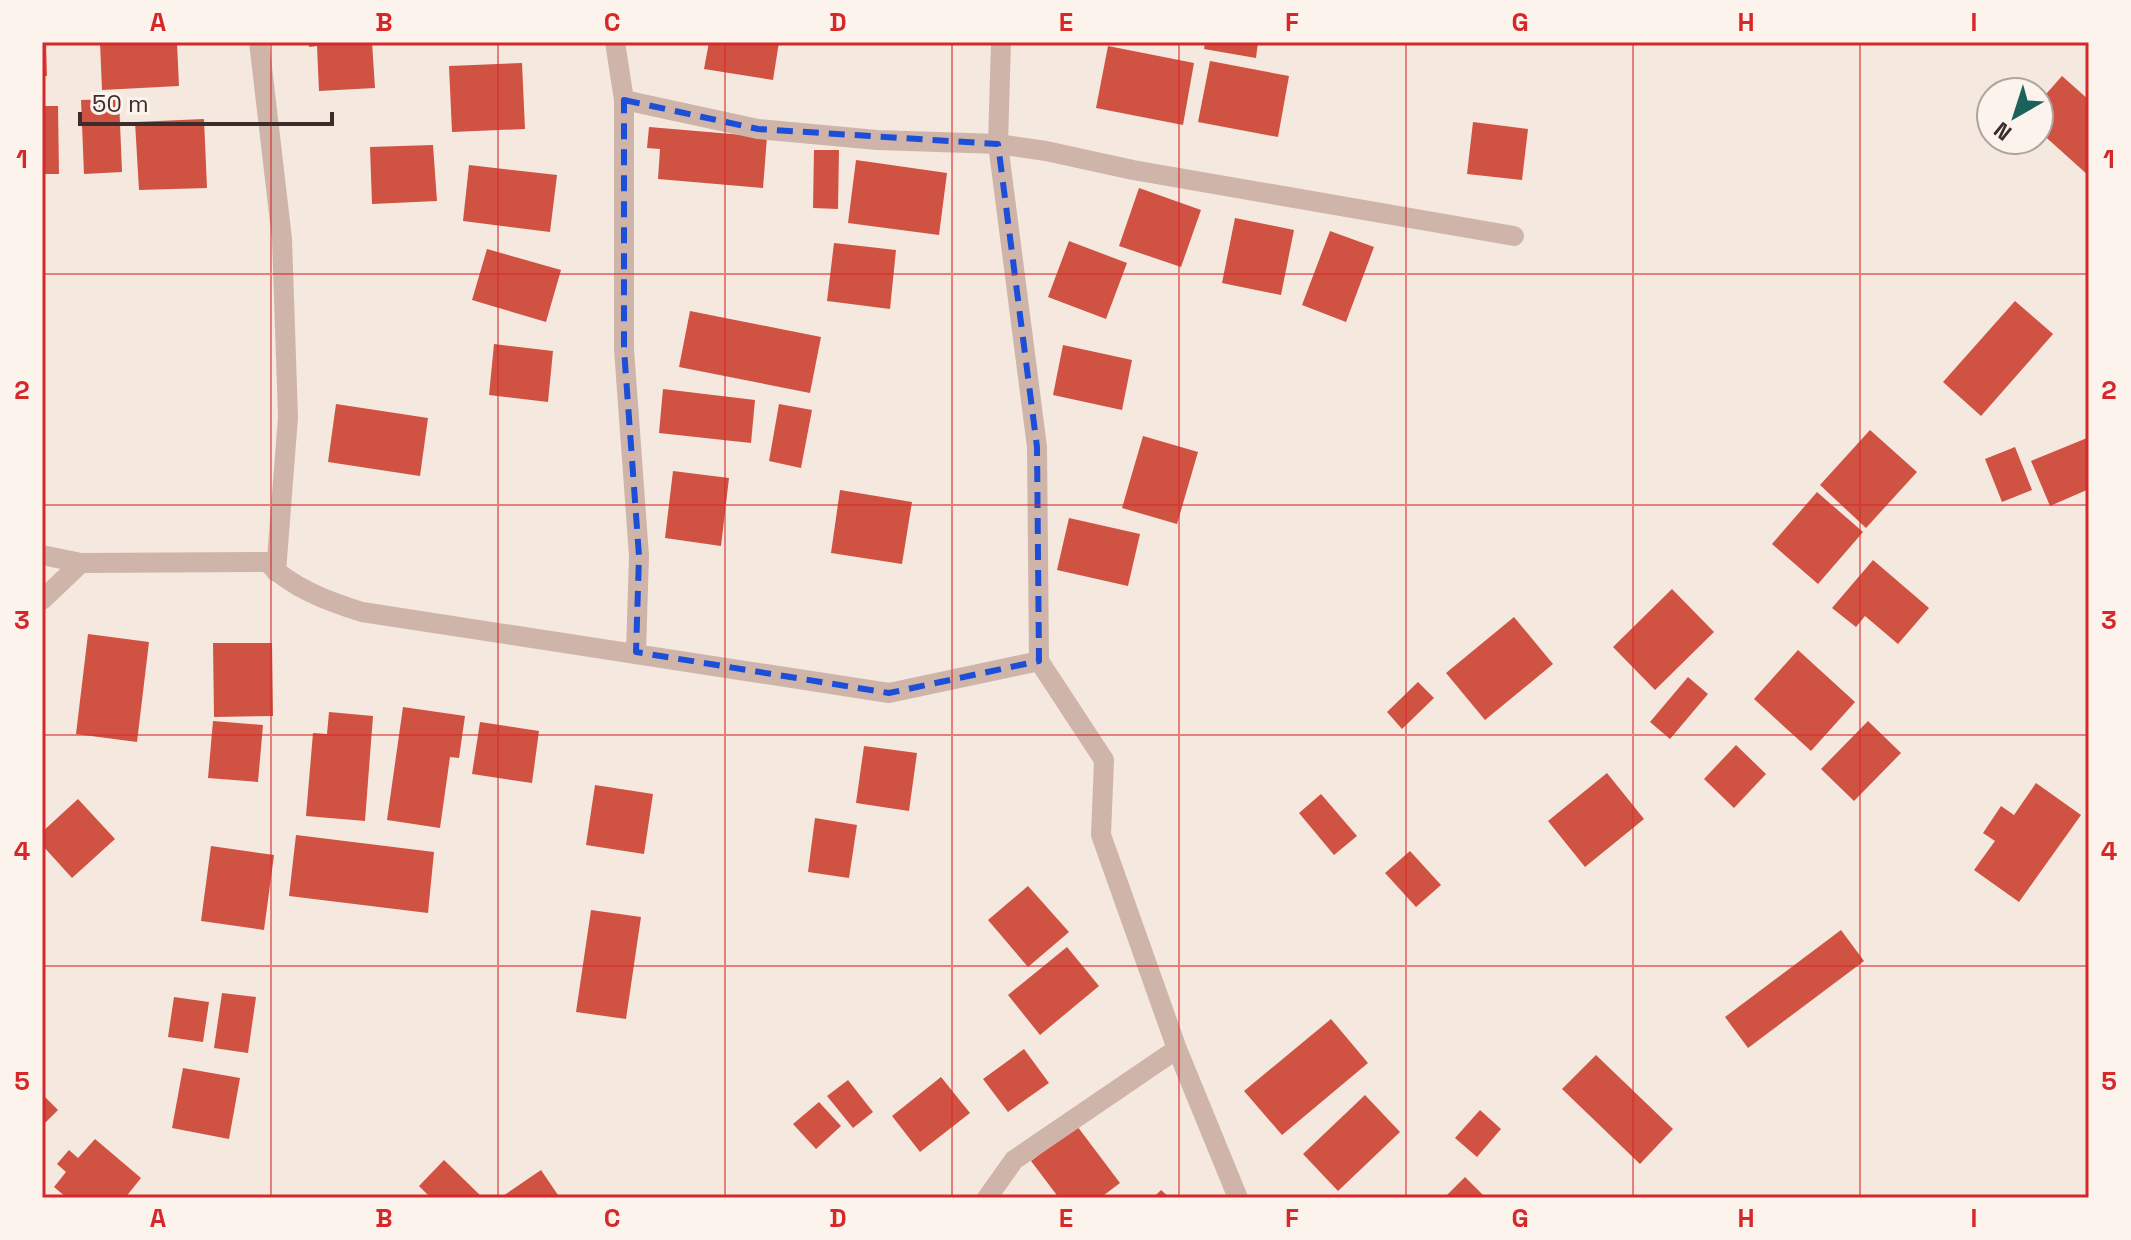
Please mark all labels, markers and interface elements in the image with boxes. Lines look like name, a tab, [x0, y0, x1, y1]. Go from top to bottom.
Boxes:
text: A	[150, 5, 167, 39]
text: B	[375, 5, 393, 39]
text: C	[604, 5, 620, 39]
text: D	[829, 5, 847, 39]
text: E	[1059, 5, 1073, 39]
text: F	[1285, 5, 1299, 39]
text: G	[1511, 5, 1529, 39]
text: H	[1737, 5, 1755, 39]
text: I	[1971, 5, 1977, 39]
scale bar	[80, 76, 332, 126]
north arrow	[1975, 76, 2055, 156]
text: 50 m	[92, 88, 149, 119]
text: N	[1988, 116, 2017, 147]
text: 1	[16, 142, 28, 176]
text: 1	[2103, 142, 2115, 176]
text: 2	[14, 373, 30, 407]
text: 2	[2101, 373, 2117, 407]
text: 3	[14, 603, 30, 637]
text: 3	[2101, 603, 2117, 637]
text: 4	[14, 834, 30, 868]
text: 4	[2101, 834, 2117, 868]
text: 5	[14, 1064, 30, 1098]
text: 5	[2101, 1064, 2117, 1098]
text: A	[150, 1201, 167, 1235]
text: B	[375, 1201, 393, 1235]
text: C	[604, 1201, 620, 1235]
text: D	[829, 1201, 847, 1235]
text: E	[1059, 1201, 1073, 1235]
text: F	[1285, 1201, 1299, 1235]
text: G	[1511, 1201, 1529, 1235]
text: H	[1737, 1201, 1755, 1235]
text: I	[1971, 1201, 1977, 1235]

